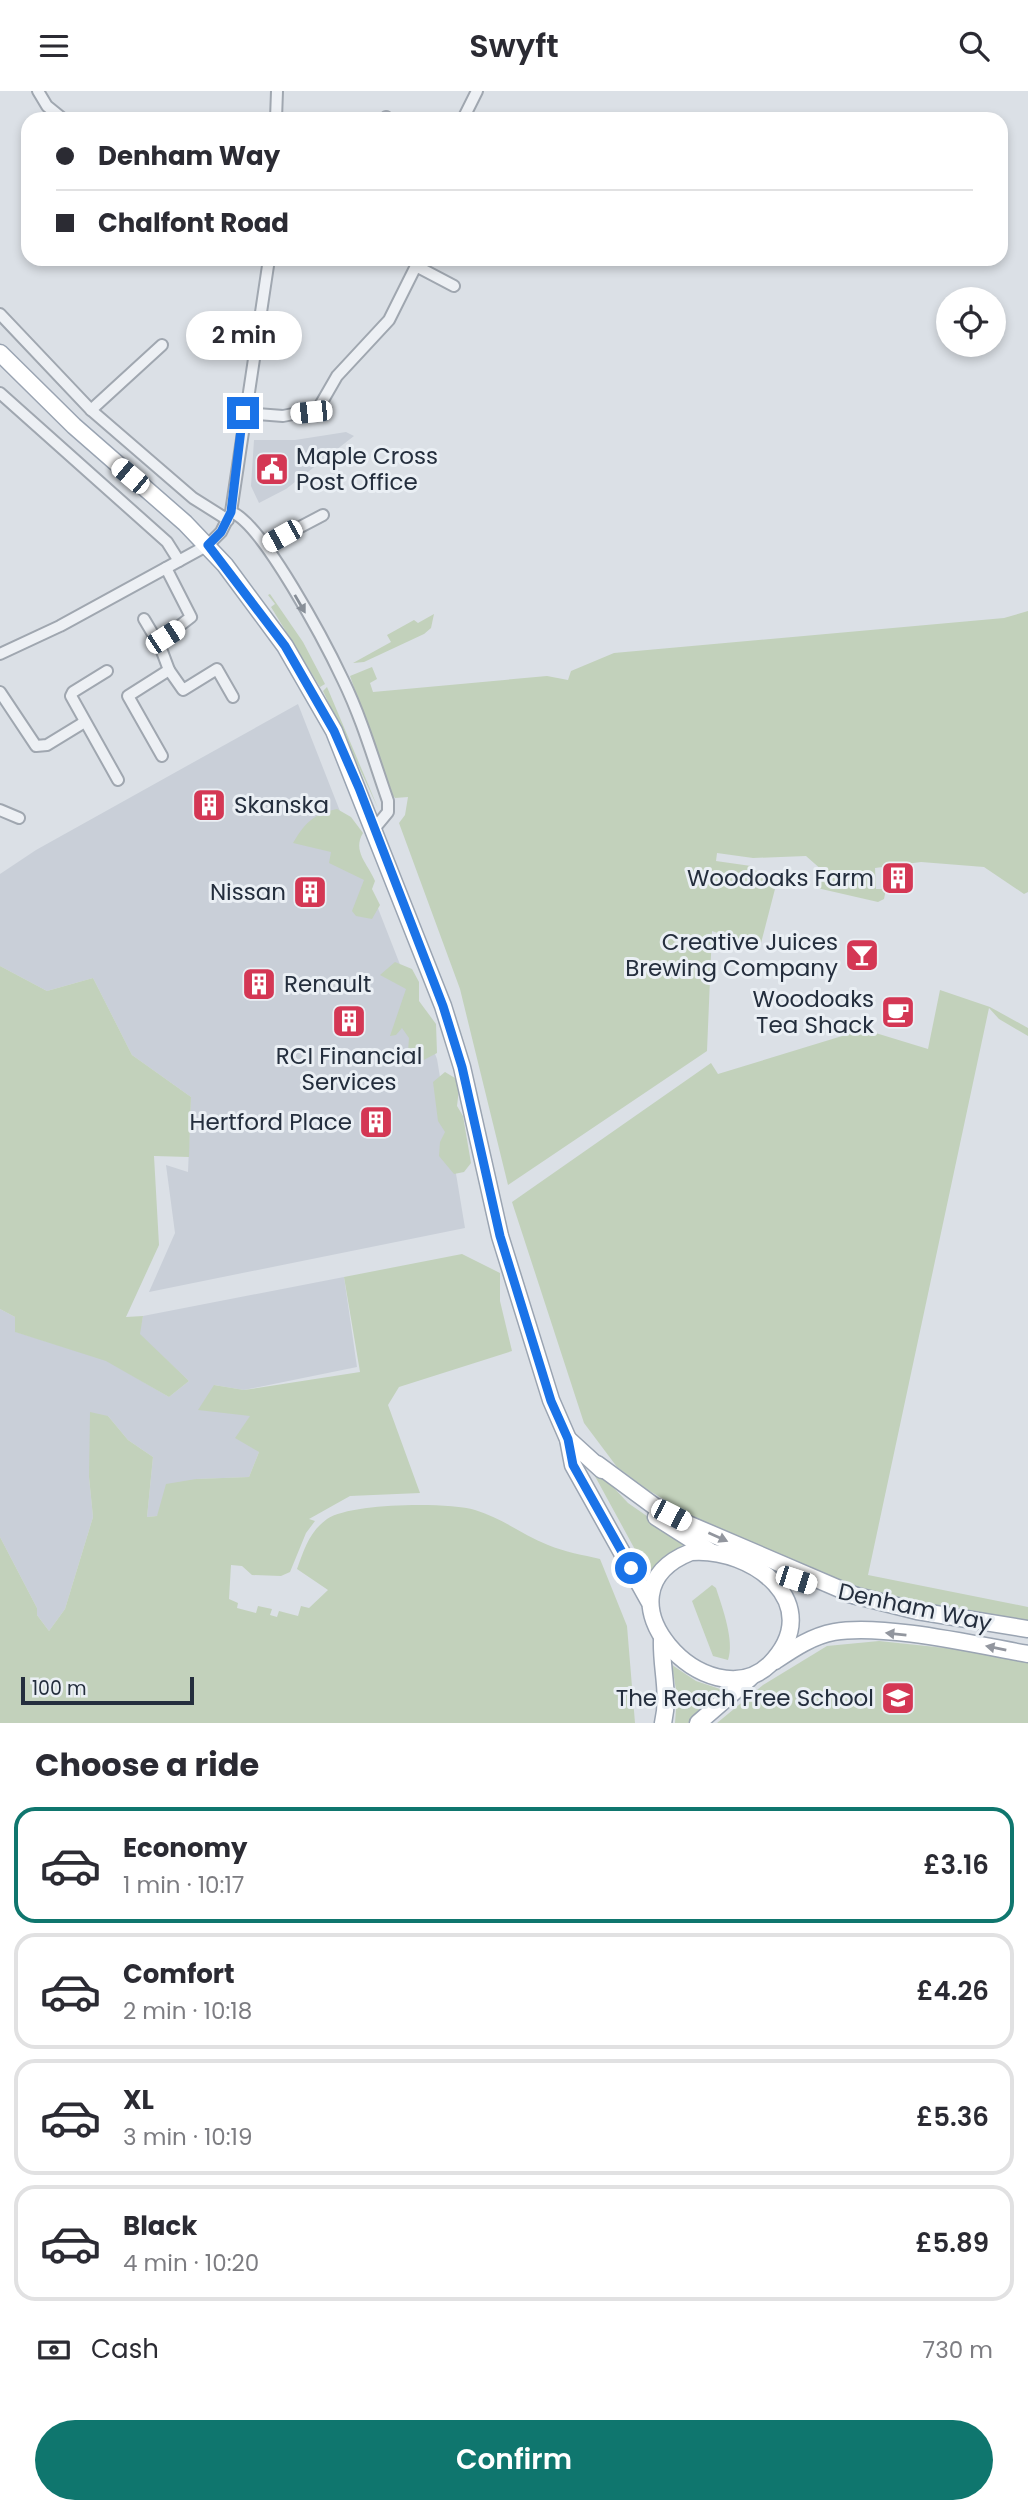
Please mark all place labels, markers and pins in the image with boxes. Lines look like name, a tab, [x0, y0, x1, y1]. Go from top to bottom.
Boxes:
place label: Maple Cross Post Office	[296, 440, 438, 498]
public building icon: Maple Cross Post Office	[253, 450, 291, 488]
building icon: Skanska	[190, 786, 228, 824]
place label: Skanska	[234, 789, 329, 821]
building icon: Woodoaks Farm	[879, 859, 917, 897]
place label: Woodoaks Farm	[687, 862, 874, 894]
building icon: Nissan	[291, 873, 329, 911]
place label: Nissan	[210, 876, 286, 908]
place label: Creative Juices Brewing Company	[625, 926, 838, 984]
bar icon: Creative Juices Brewing Company	[843, 936, 881, 974]
building icon: Renault	[240, 965, 278, 1003]
place label: Renault	[284, 968, 371, 1000]
place label: Woodoaks Tea Shack	[752, 983, 874, 1041]
cafe icon: Woodoaks Tea Shack	[879, 993, 917, 1031]
building icon: RCI Financial Services	[330, 1002, 368, 1040]
place label: RCI Financial Services	[276, 1040, 422, 1098]
building icon: Hertford Place	[357, 1103, 395, 1141]
place label: Hertford Place	[190, 1106, 352, 1138]
school or university icon: The Reach Free School	[879, 1679, 917, 1717]
place label: The Reach Free School	[616, 1682, 874, 1714]

